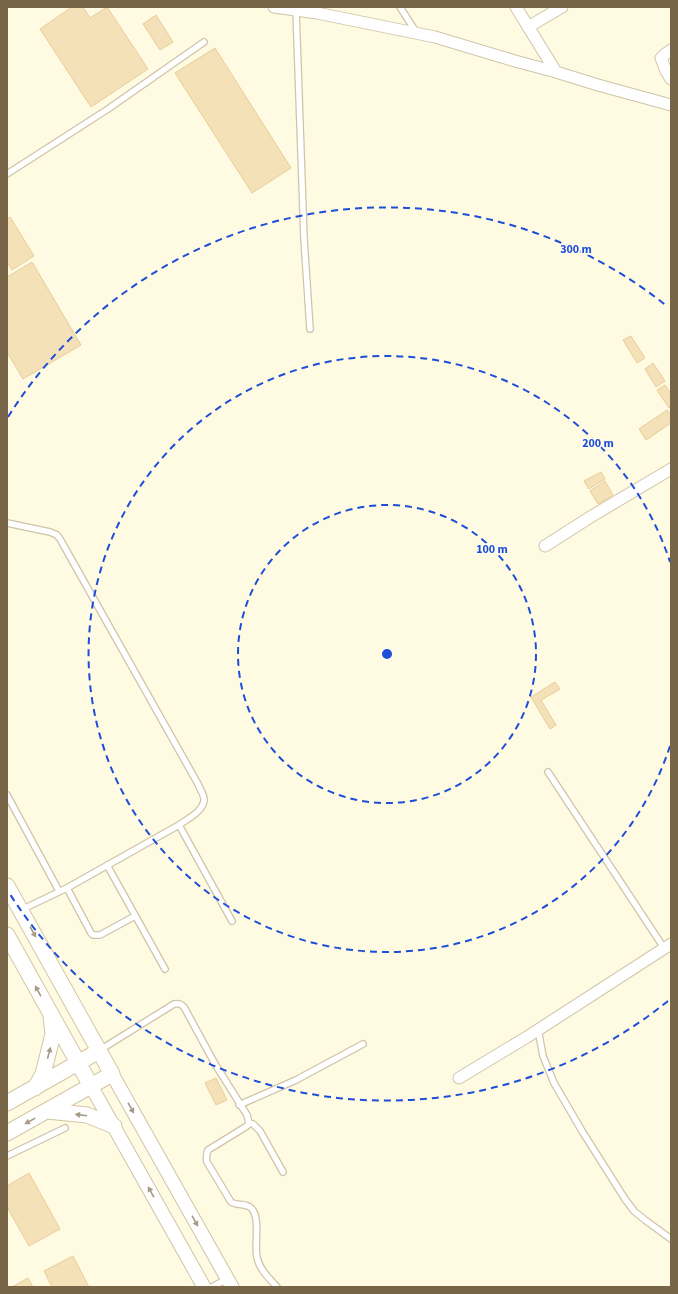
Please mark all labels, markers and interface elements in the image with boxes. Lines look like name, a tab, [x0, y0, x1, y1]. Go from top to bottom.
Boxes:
text: 300 m	[560, 241, 592, 258]
text: 200 m	[582, 435, 614, 452]
text: 100 m	[476, 541, 508, 558]
centre of rings	[380, 647, 394, 661]
one-way arrow	[30, 926, 36, 938]
one-way arrow	[35, 985, 42, 997]
one-way arrow	[46, 1046, 52, 1059]
one-way arrow	[128, 1102, 135, 1114]
one-way arrow	[75, 1112, 87, 1118]
one-way arrow	[24, 1117, 35, 1124]
one-way arrow	[147, 1186, 154, 1198]
one-way arrow	[191, 1215, 198, 1227]

